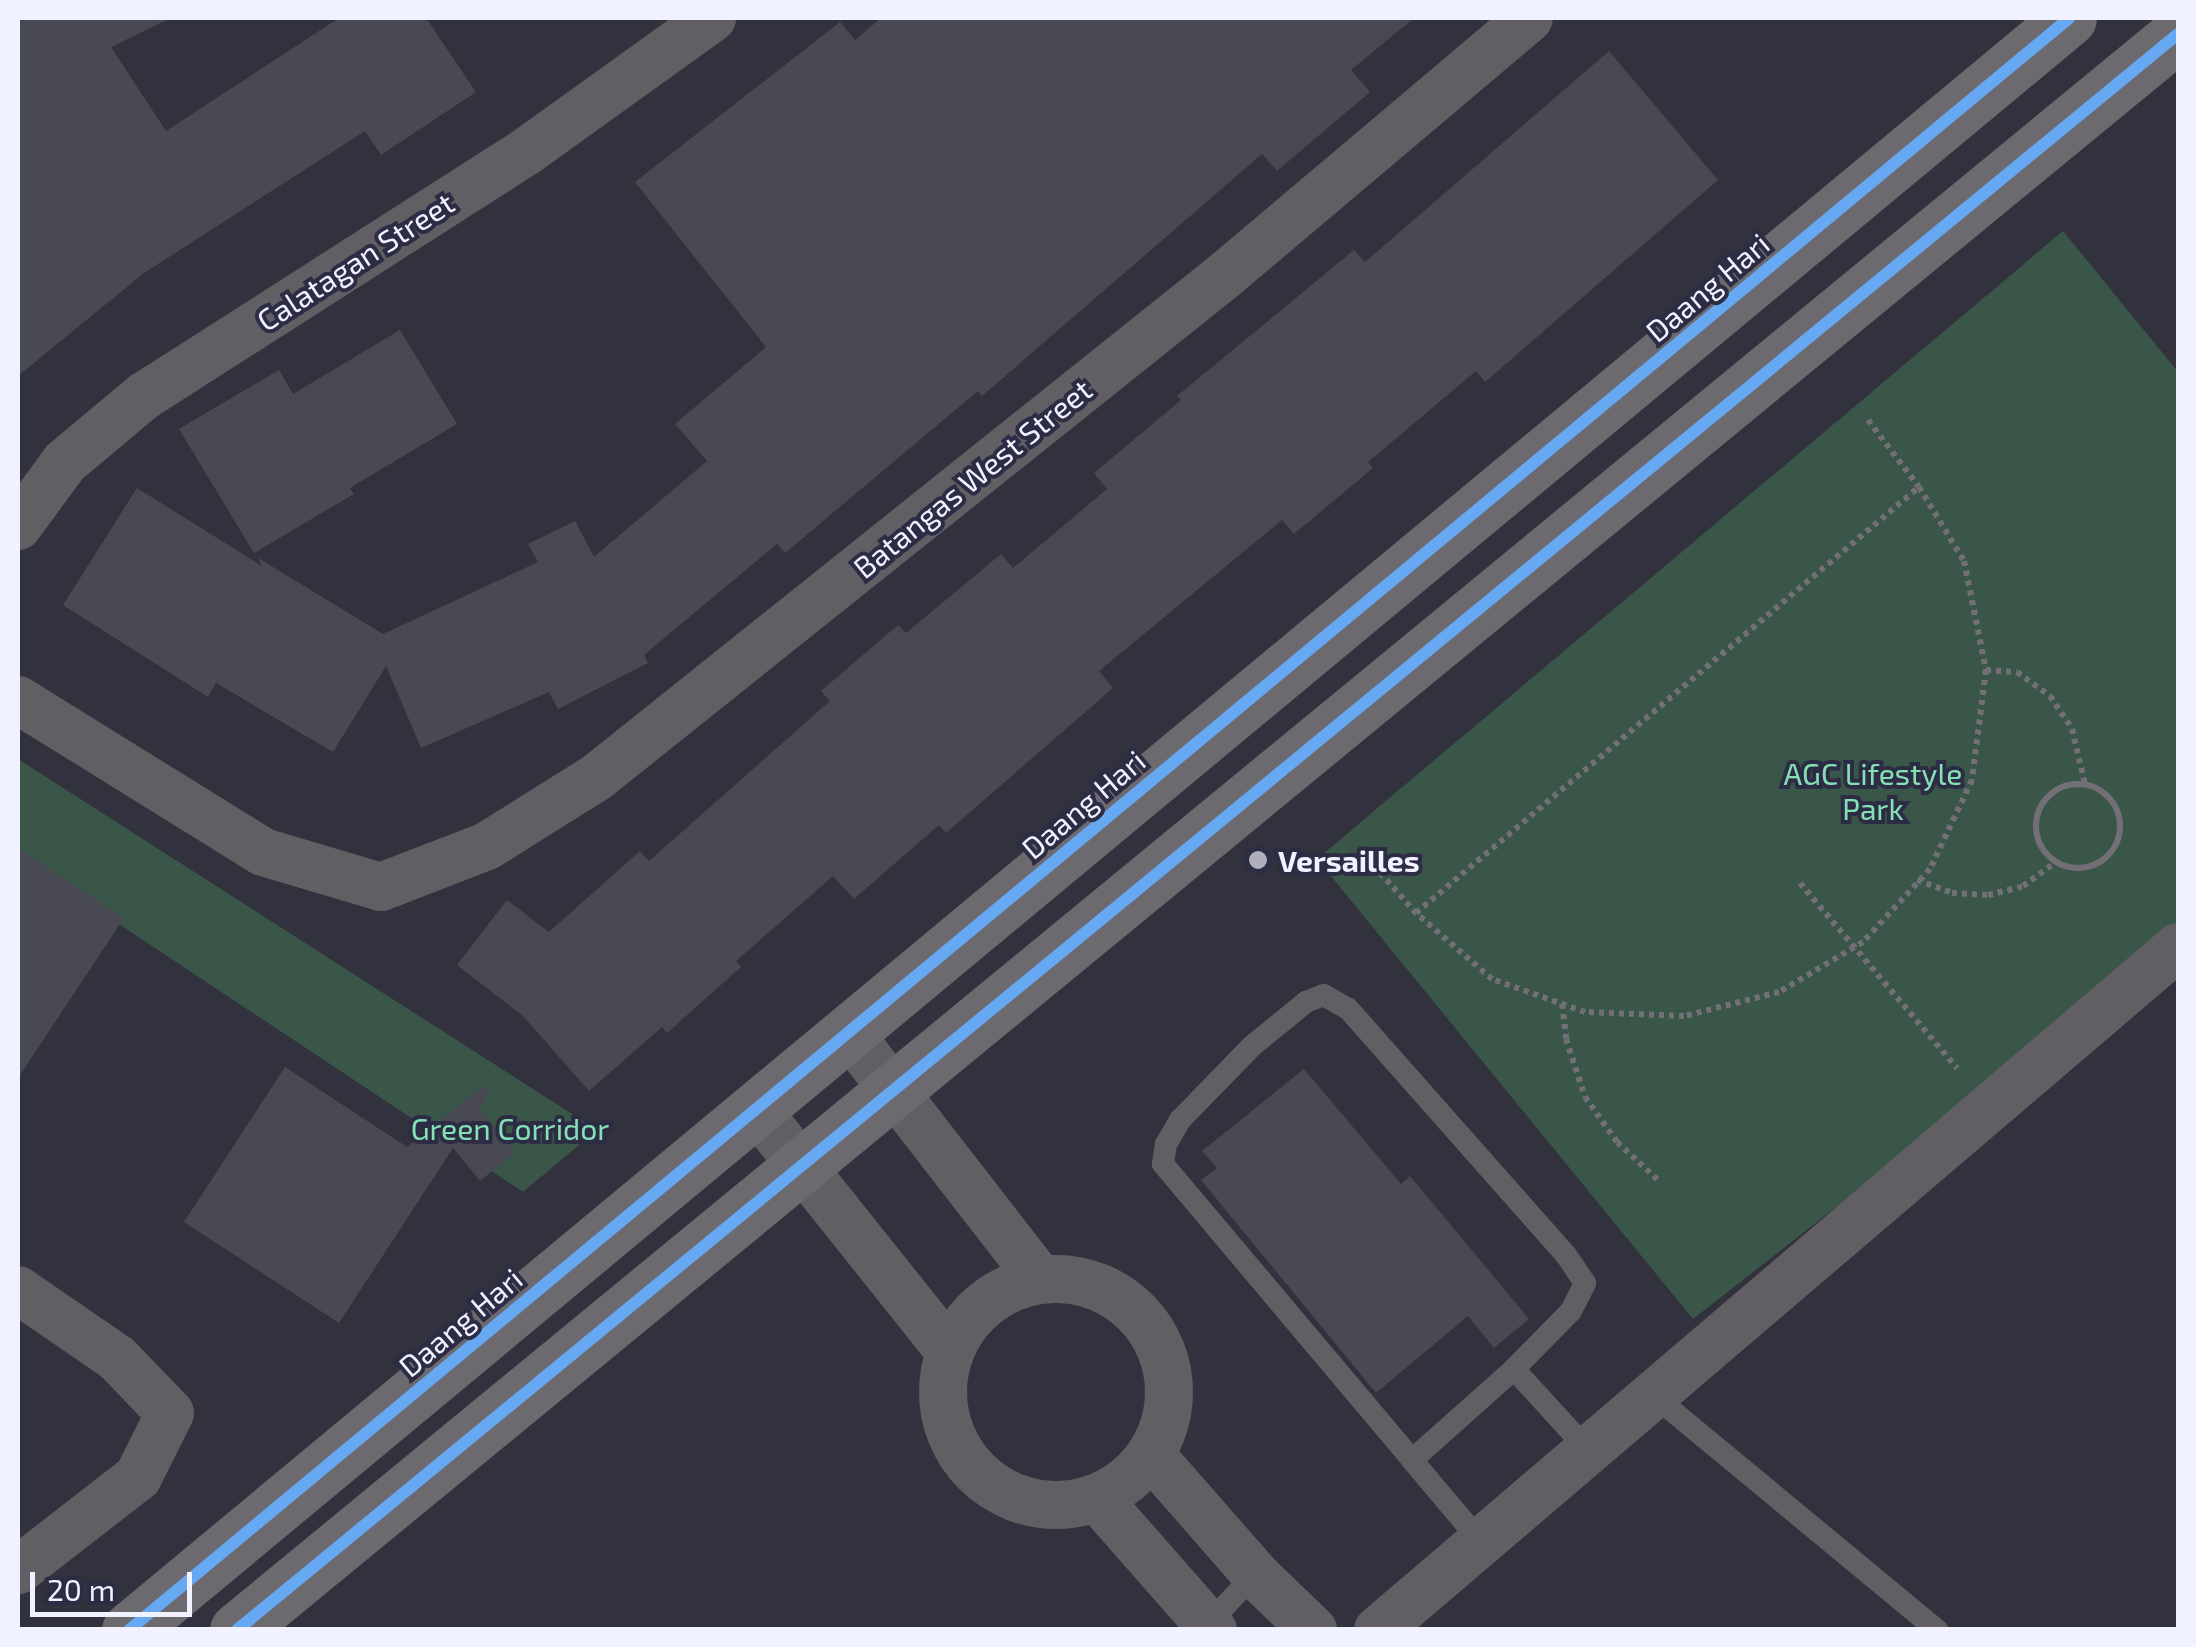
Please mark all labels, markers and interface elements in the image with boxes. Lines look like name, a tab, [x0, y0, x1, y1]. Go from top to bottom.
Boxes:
street label: Calatagan Street	[250, 184, 460, 338]
street label: Daang Hari	[1638, 225, 1776, 349]
street label: Batangas West Street	[846, 371, 1098, 585]
street label: Daang Hari	[1014, 742, 1152, 866]
park label: AGC Lifestyle Park	[1784, 755, 1962, 826]
place label: Versailles	[1278, 842, 1420, 878]
marker: Versailles	[1247, 849, 1269, 871]
park label: Green Corridor	[411, 1110, 609, 1146]
street label: Daang Hari	[391, 1260, 529, 1384]
scale bar	[35, 1552, 198, 1614]
text: 20 m	[47, 1571, 115, 1607]

